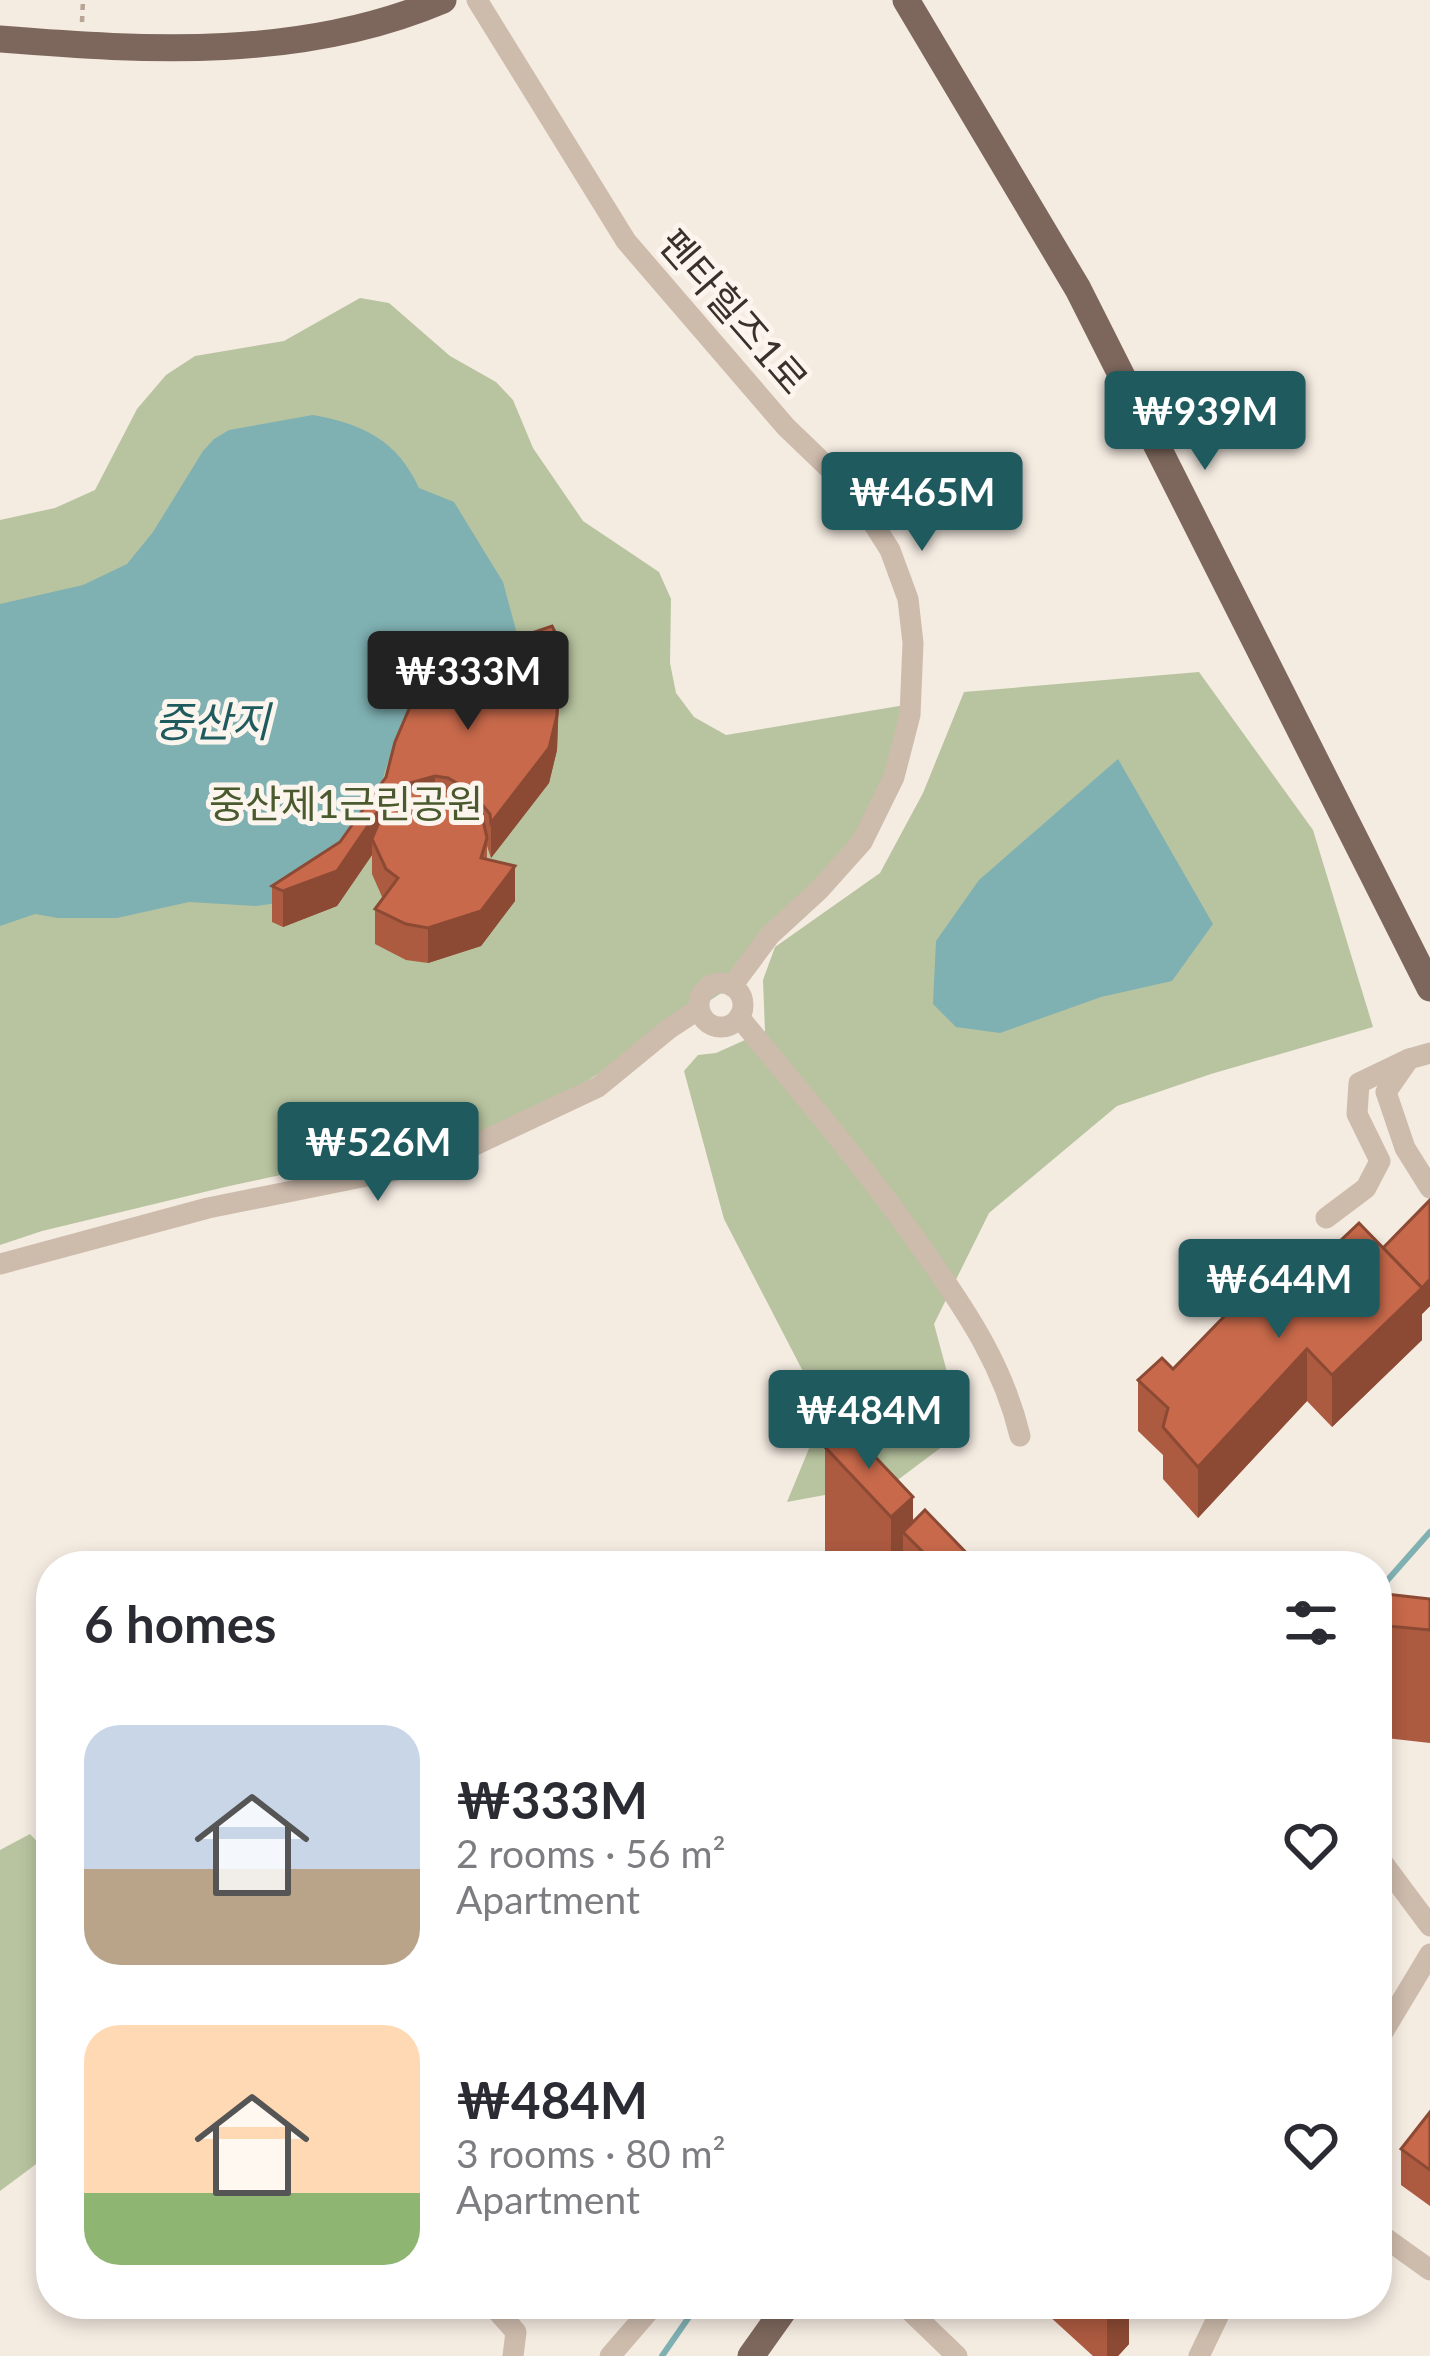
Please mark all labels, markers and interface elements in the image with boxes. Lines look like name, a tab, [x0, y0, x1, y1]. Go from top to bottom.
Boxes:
street label: 펜타힐즈1로	[650, 220, 818, 402]
pin: ₩939M	[1121, 371, 1289, 473]
text: ₩939M	[1132, 387, 1278, 433]
pin: ₩465M	[838, 452, 1006, 554]
text: ₩465M	[849, 468, 995, 514]
pin: ₩333M	[384, 631, 552, 733]
text: ₩333M	[395, 647, 541, 693]
water label: 중산지	[154, 696, 273, 746]
park label: 중산제1근린공원	[209, 780, 483, 826]
pin: ₩526M	[294, 1102, 462, 1204]
text: ₩526M	[305, 1118, 451, 1164]
pin: ₩644M	[1195, 1239, 1363, 1341]
text: ₩644M	[1206, 1255, 1352, 1301]
pin: ₩484M	[785, 1370, 953, 1472]
text: ₩484M	[796, 1386, 942, 1432]
icon: filters	[1278, 1590, 1344, 1656]
text: 6 homes	[84, 1593, 276, 1654]
text: ₩333M	[456, 1769, 648, 1830]
icon: home	[180, 1773, 324, 1917]
icon: heart	[1278, 1812, 1344, 1878]
text: 2 rooms · 56 m²	[456, 1830, 726, 1876]
text: Apartment	[456, 1876, 640, 1922]
text: ₩484M	[456, 2069, 648, 2130]
icon: home	[180, 2073, 324, 2217]
icon: heart	[1278, 2112, 1344, 2178]
text: 3 rooms · 80 m²	[456, 2130, 726, 2176]
text: Apartment	[456, 2176, 640, 2222]

